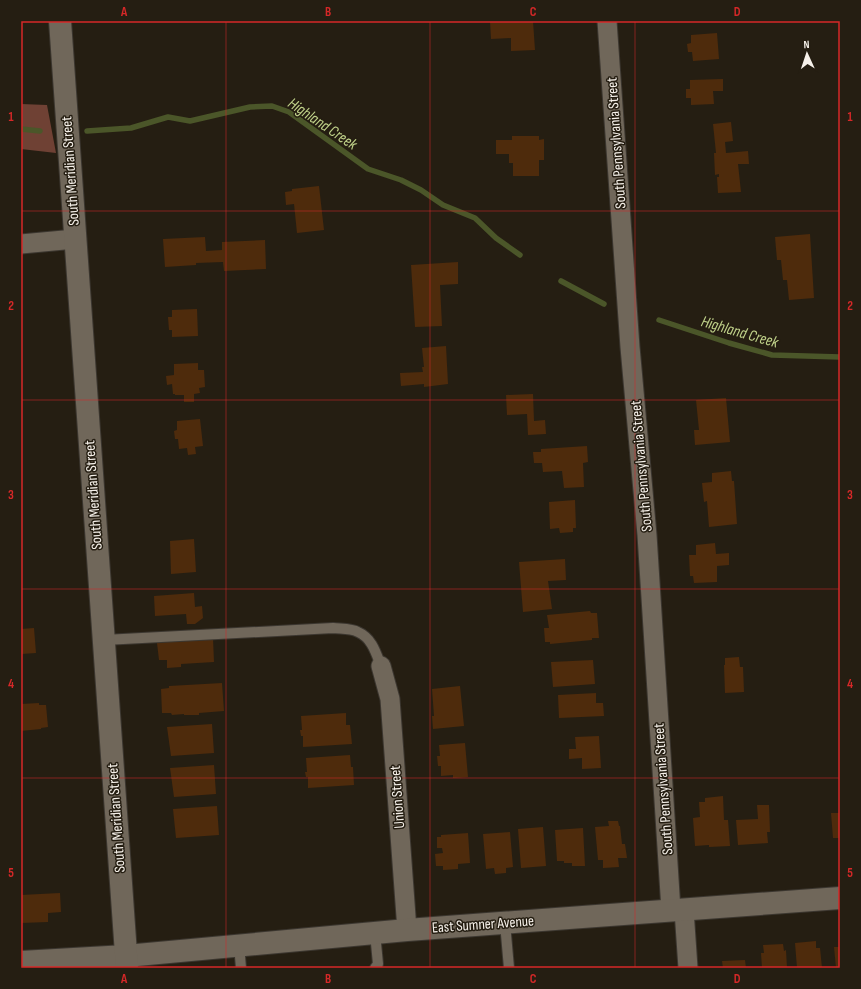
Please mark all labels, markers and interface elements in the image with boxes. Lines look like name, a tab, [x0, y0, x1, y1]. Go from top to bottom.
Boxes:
text: A	[120, 4, 128, 20]
text: B	[325, 4, 331, 20]
text: C	[530, 4, 537, 20]
text: D	[734, 4, 741, 20]
north arrow	[787, 34, 827, 74]
text: N	[803, 38, 810, 51]
street label: South Pennsylvania Street	[602, 76, 631, 209]
water label: Highland Creek	[284, 94, 361, 155]
text: 1	[8, 109, 14, 125]
text: 1	[847, 109, 853, 125]
street label: South Meridian Street	[57, 115, 84, 226]
text: 2	[8, 298, 14, 314]
text: 2	[847, 298, 853, 314]
water label: Highland Creek	[699, 312, 781, 353]
street label: South Pennsylvania Street	[626, 399, 657, 532]
street label: South Meridian Street	[80, 439, 107, 550]
text: 3	[8, 487, 14, 503]
text: 3	[847, 487, 853, 503]
text: 4	[8, 676, 14, 692]
text: 4	[847, 676, 853, 692]
street label: South Pennsylvania Street	[649, 722, 678, 855]
street label: South Meridian Street	[103, 762, 130, 873]
street label: Union Street	[386, 764, 409, 829]
text: 5	[8, 865, 14, 881]
text: 5	[847, 865, 853, 881]
street label: East Sumner Avenue	[431, 911, 535, 938]
text: A	[120, 971, 128, 987]
text: B	[325, 971, 331, 987]
text: C	[530, 971, 537, 987]
text: D	[734, 971, 741, 987]

